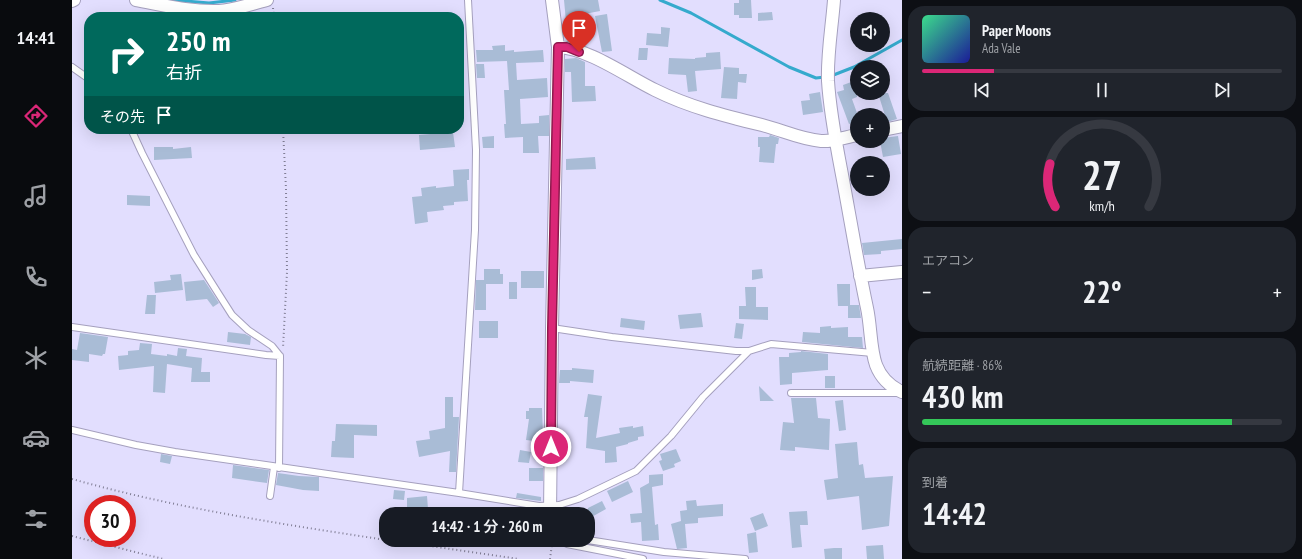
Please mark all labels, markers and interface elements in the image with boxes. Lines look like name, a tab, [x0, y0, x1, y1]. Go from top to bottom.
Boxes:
pin	[562, 11, 596, 52]
map controls	[850, 12, 890, 196]
button: sound	[850, 12, 890, 52]
icon: arrive	[568, 17, 590, 39]
text: Paper Moons	[982, 21, 1051, 40]
text: 250 m	[166, 22, 230, 59]
text: 14:41	[17, 26, 55, 49]
icon: right	[100, 28, 152, 80]
text: Ada Vale	[982, 40, 1021, 57]
button: layers	[850, 60, 890, 100]
text: 右折	[166, 61, 202, 84]
icon: previous	[971, 79, 993, 101]
icon: pause	[1091, 79, 1113, 101]
icon: next	[1211, 79, 1233, 101]
icon: directions	[22, 102, 50, 130]
icon: arrive	[153, 104, 175, 126]
text: その先	[100, 107, 145, 126]
button: +	[850, 108, 890, 148]
text: 27	[1082, 148, 1122, 201]
button: −	[850, 156, 890, 196]
icon: music	[22, 182, 50, 210]
text: km/h	[1089, 195, 1115, 214]
text: エアコン	[922, 252, 974, 269]
icon: phone	[22, 263, 50, 291]
text: 22°	[1082, 272, 1122, 311]
text: −	[922, 278, 931, 306]
text: +	[1273, 278, 1282, 306]
icon: climate	[22, 344, 50, 372]
text: 航続距離 · 86%	[922, 357, 1002, 374]
text: 430 km	[922, 377, 1003, 416]
icon: car	[22, 424, 50, 452]
position arrow	[530, 426, 572, 468]
text: 到着	[922, 474, 948, 491]
text: 14:42	[922, 494, 987, 533]
speed limit sign: 30	[84, 495, 136, 547]
icon: filters	[22, 505, 50, 533]
text: 14:42 · 1 分 · 260 m	[432, 517, 542, 536]

